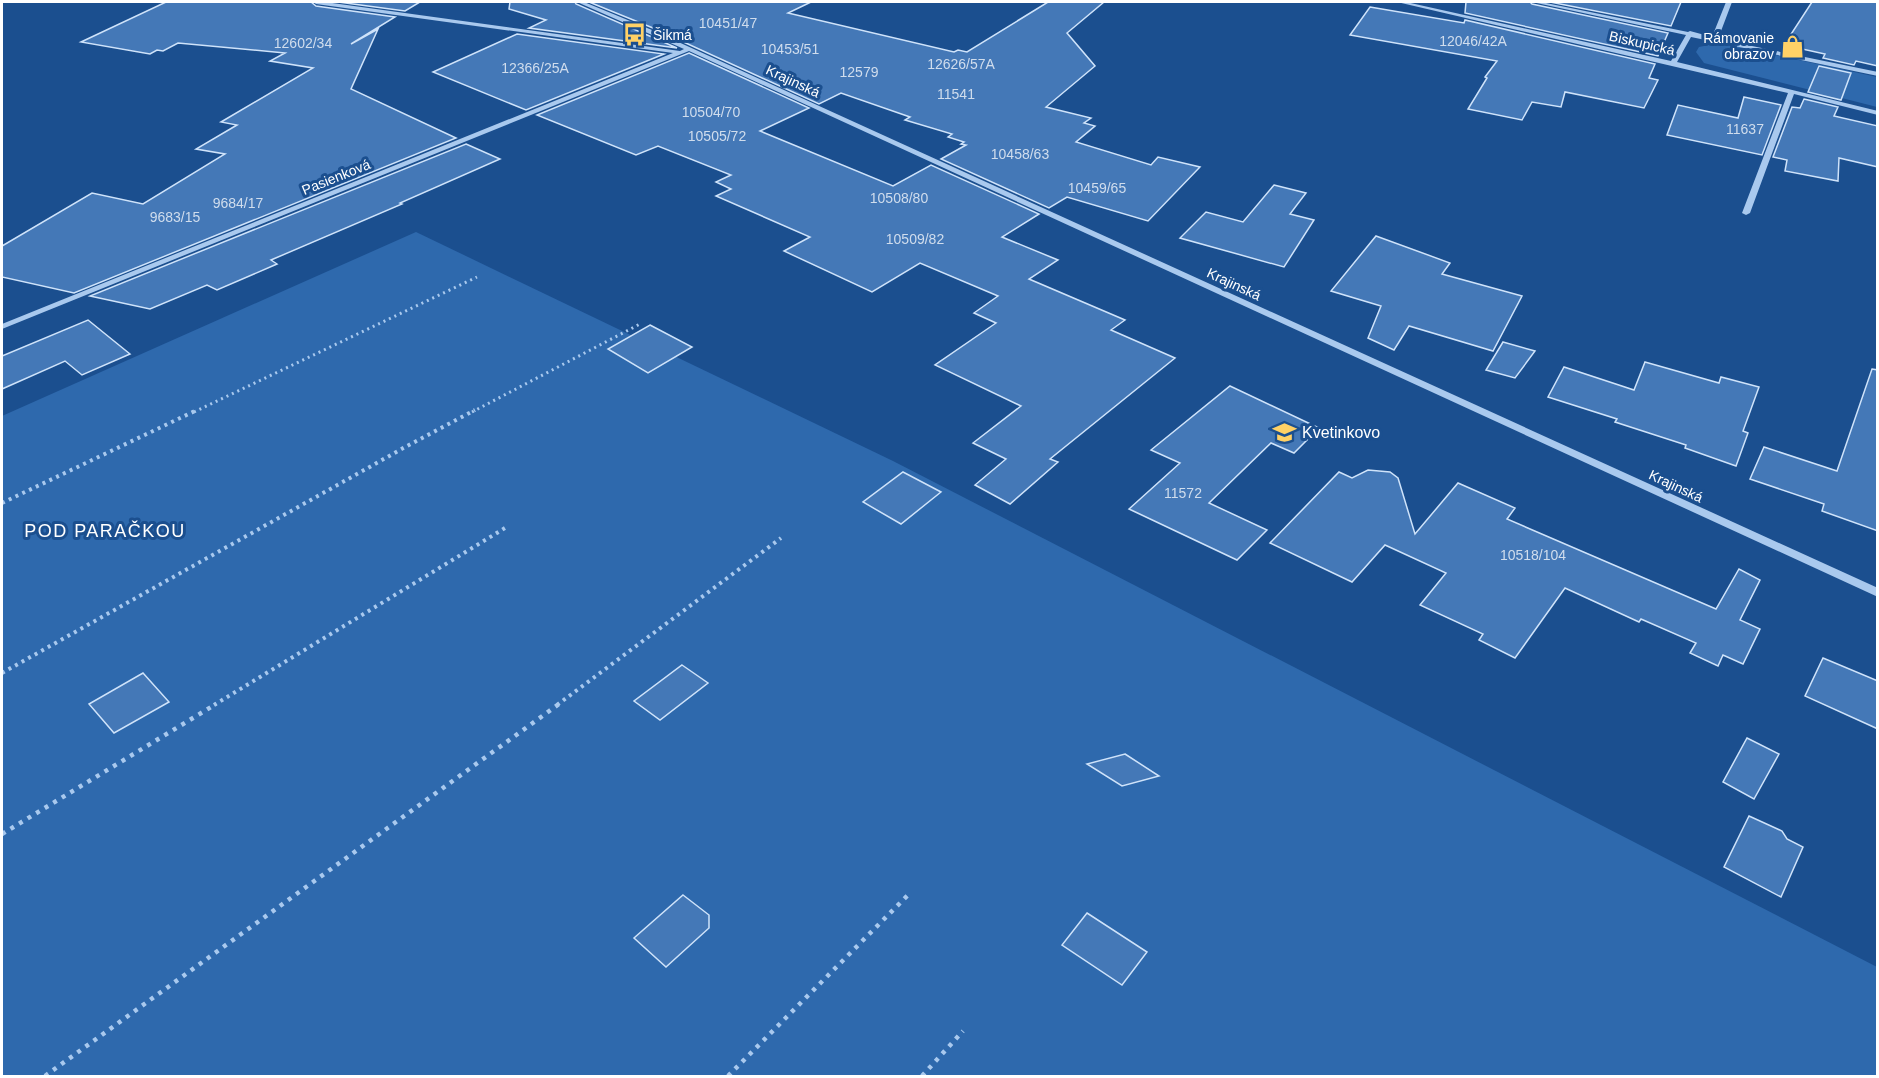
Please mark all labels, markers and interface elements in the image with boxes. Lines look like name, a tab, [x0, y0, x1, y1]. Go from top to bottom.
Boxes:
house number: 10451/47	[699, 15, 757, 31]
bus stop icon: Šikmá	[622, 22, 648, 48]
place label: Šikmá	[653, 27, 692, 43]
street label: Biskupická	[1608, 28, 1677, 58]
place label: Rámovanie obrazov	[1703, 30, 1774, 62]
house number: 12046/42A	[1439, 33, 1508, 49]
shop icon: Rámovanie obrazov	[1779, 33, 1805, 59]
house number: 12602/34	[274, 35, 332, 51]
house number: 10453/51	[761, 41, 819, 57]
house number: 12626/57A	[927, 56, 996, 72]
house number: 12366/25A	[501, 60, 570, 76]
street label: Krajinská	[764, 62, 823, 101]
house number: 12579	[840, 64, 879, 80]
house number: 11541	[937, 86, 975, 102]
house number: 10504/70	[682, 104, 740, 120]
house number: 11637	[1726, 121, 1764, 137]
house number: 10505/72	[688, 128, 746, 144]
house number: 10458/63	[991, 146, 1049, 162]
street label: Pasienková	[299, 156, 373, 198]
house number: 10459/65	[1068, 180, 1126, 196]
house number: 10508/80	[870, 190, 928, 206]
house number: 9684/17	[213, 195, 264, 211]
house number: 9683/15	[150, 209, 201, 225]
house number: 10509/82	[886, 231, 944, 247]
street label: Krajinská	[1205, 265, 1264, 304]
school or university icon: Kvetinkovo	[1271, 419, 1297, 445]
place label: Kvetinkovo	[1302, 424, 1380, 441]
street label: Krajinská	[1647, 467, 1706, 506]
house number: 11572	[1164, 485, 1202, 501]
district label: POD PARAČKOU	[24, 520, 186, 541]
house number: 10518/104	[1500, 547, 1566, 563]

